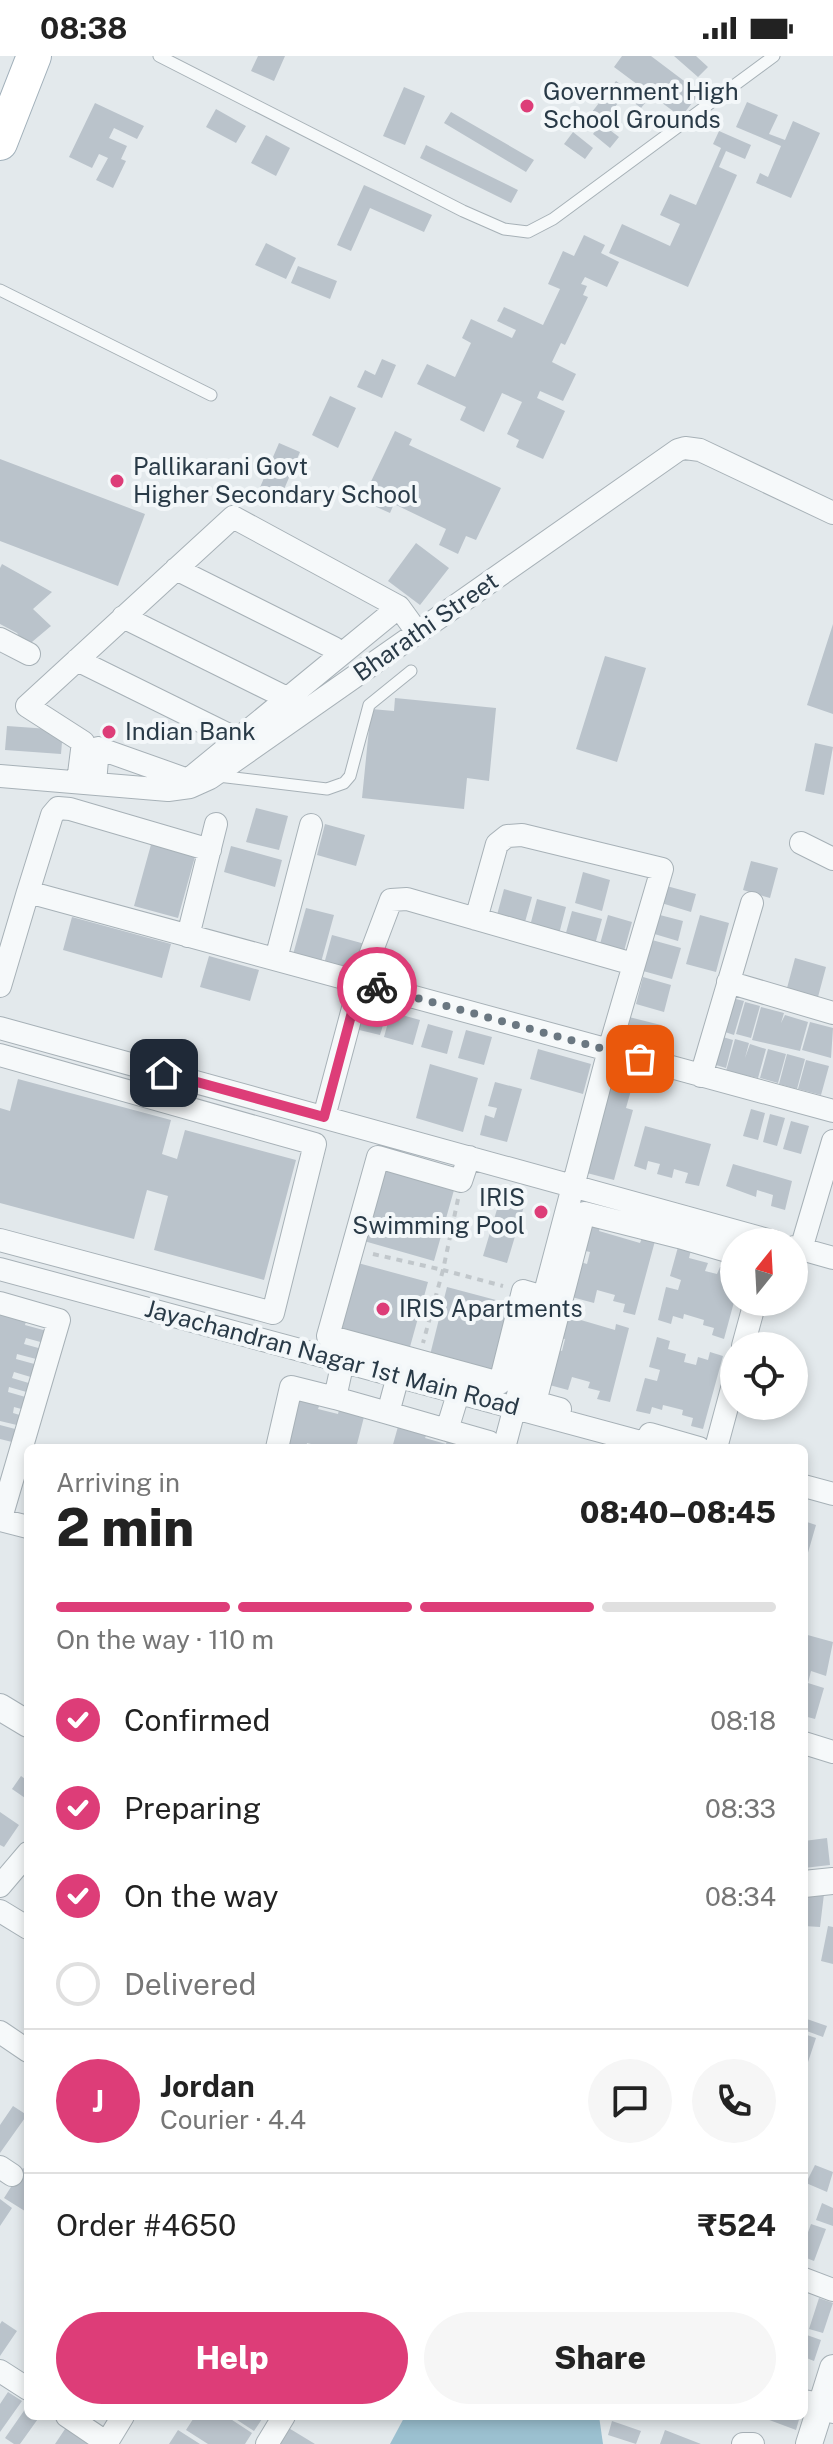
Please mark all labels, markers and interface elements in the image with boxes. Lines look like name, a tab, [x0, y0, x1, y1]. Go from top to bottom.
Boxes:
text: 08:38	[40, 10, 127, 46]
place label: Government High School Grounds	[543, 77, 739, 133]
marker: Government High School Grounds	[518, 97, 536, 115]
place label: Pallikarani Govt Higher Secondary School	[133, 452, 418, 508]
marker: Pallikarani Govt Higher Secondary School	[108, 472, 126, 490]
street label: Bharathi Street	[348, 566, 503, 686]
place label: Indian Bank	[125, 717, 256, 745]
marker: Indian Bank	[100, 723, 118, 741]
courier	[337, 947, 417, 1027]
icon: bike	[355, 965, 399, 1009]
pin	[606, 1025, 674, 1093]
icon: bag	[618, 1037, 662, 1081]
pin	[130, 1039, 198, 1107]
icon: home	[142, 1051, 186, 1095]
place label: IRIS Swimming Pool	[352, 1183, 525, 1239]
marker: IRIS Swimming Pool	[532, 1203, 550, 1221]
north arrow	[720, 1228, 808, 1316]
map controls	[720, 1228, 808, 1420]
street label: Jayachandran Nagar 1st Main Road	[142, 1294, 523, 1421]
place label: IRIS Apartments	[399, 1294, 583, 1322]
marker: IRIS Apartments	[374, 1300, 392, 1318]
button: locate	[720, 1332, 808, 1420]
text: Arriving in	[56, 1467, 180, 1498]
text: 08:40–08:45	[580, 1494, 776, 1530]
text: 2 min	[56, 1497, 194, 1558]
text: On the way · 110 m	[56, 1624, 274, 1655]
icon: check	[56, 1698, 100, 1742]
text: Confirmed	[124, 1702, 270, 1738]
text: 08:18	[710, 1705, 776, 1736]
icon: check	[56, 1786, 100, 1830]
text: Preparing	[124, 1790, 261, 1826]
text: 08:33	[705, 1793, 776, 1824]
icon: check	[56, 1874, 100, 1918]
text: On the way	[124, 1878, 278, 1914]
text: 08:34	[705, 1881, 776, 1912]
text: Delivered	[124, 1966, 256, 2002]
button: chat	[588, 2059, 672, 2143]
button: phone	[692, 2059, 776, 2143]
text: Jordan	[160, 2068, 255, 2104]
text: J	[92, 2083, 104, 2119]
text: Courier · 4.4	[160, 2104, 306, 2135]
text: Order #4650	[56, 2207, 236, 2243]
text: ₹524	[698, 2207, 776, 2243]
button: Help	[56, 2312, 408, 2404]
button: Share	[424, 2312, 776, 2404]

